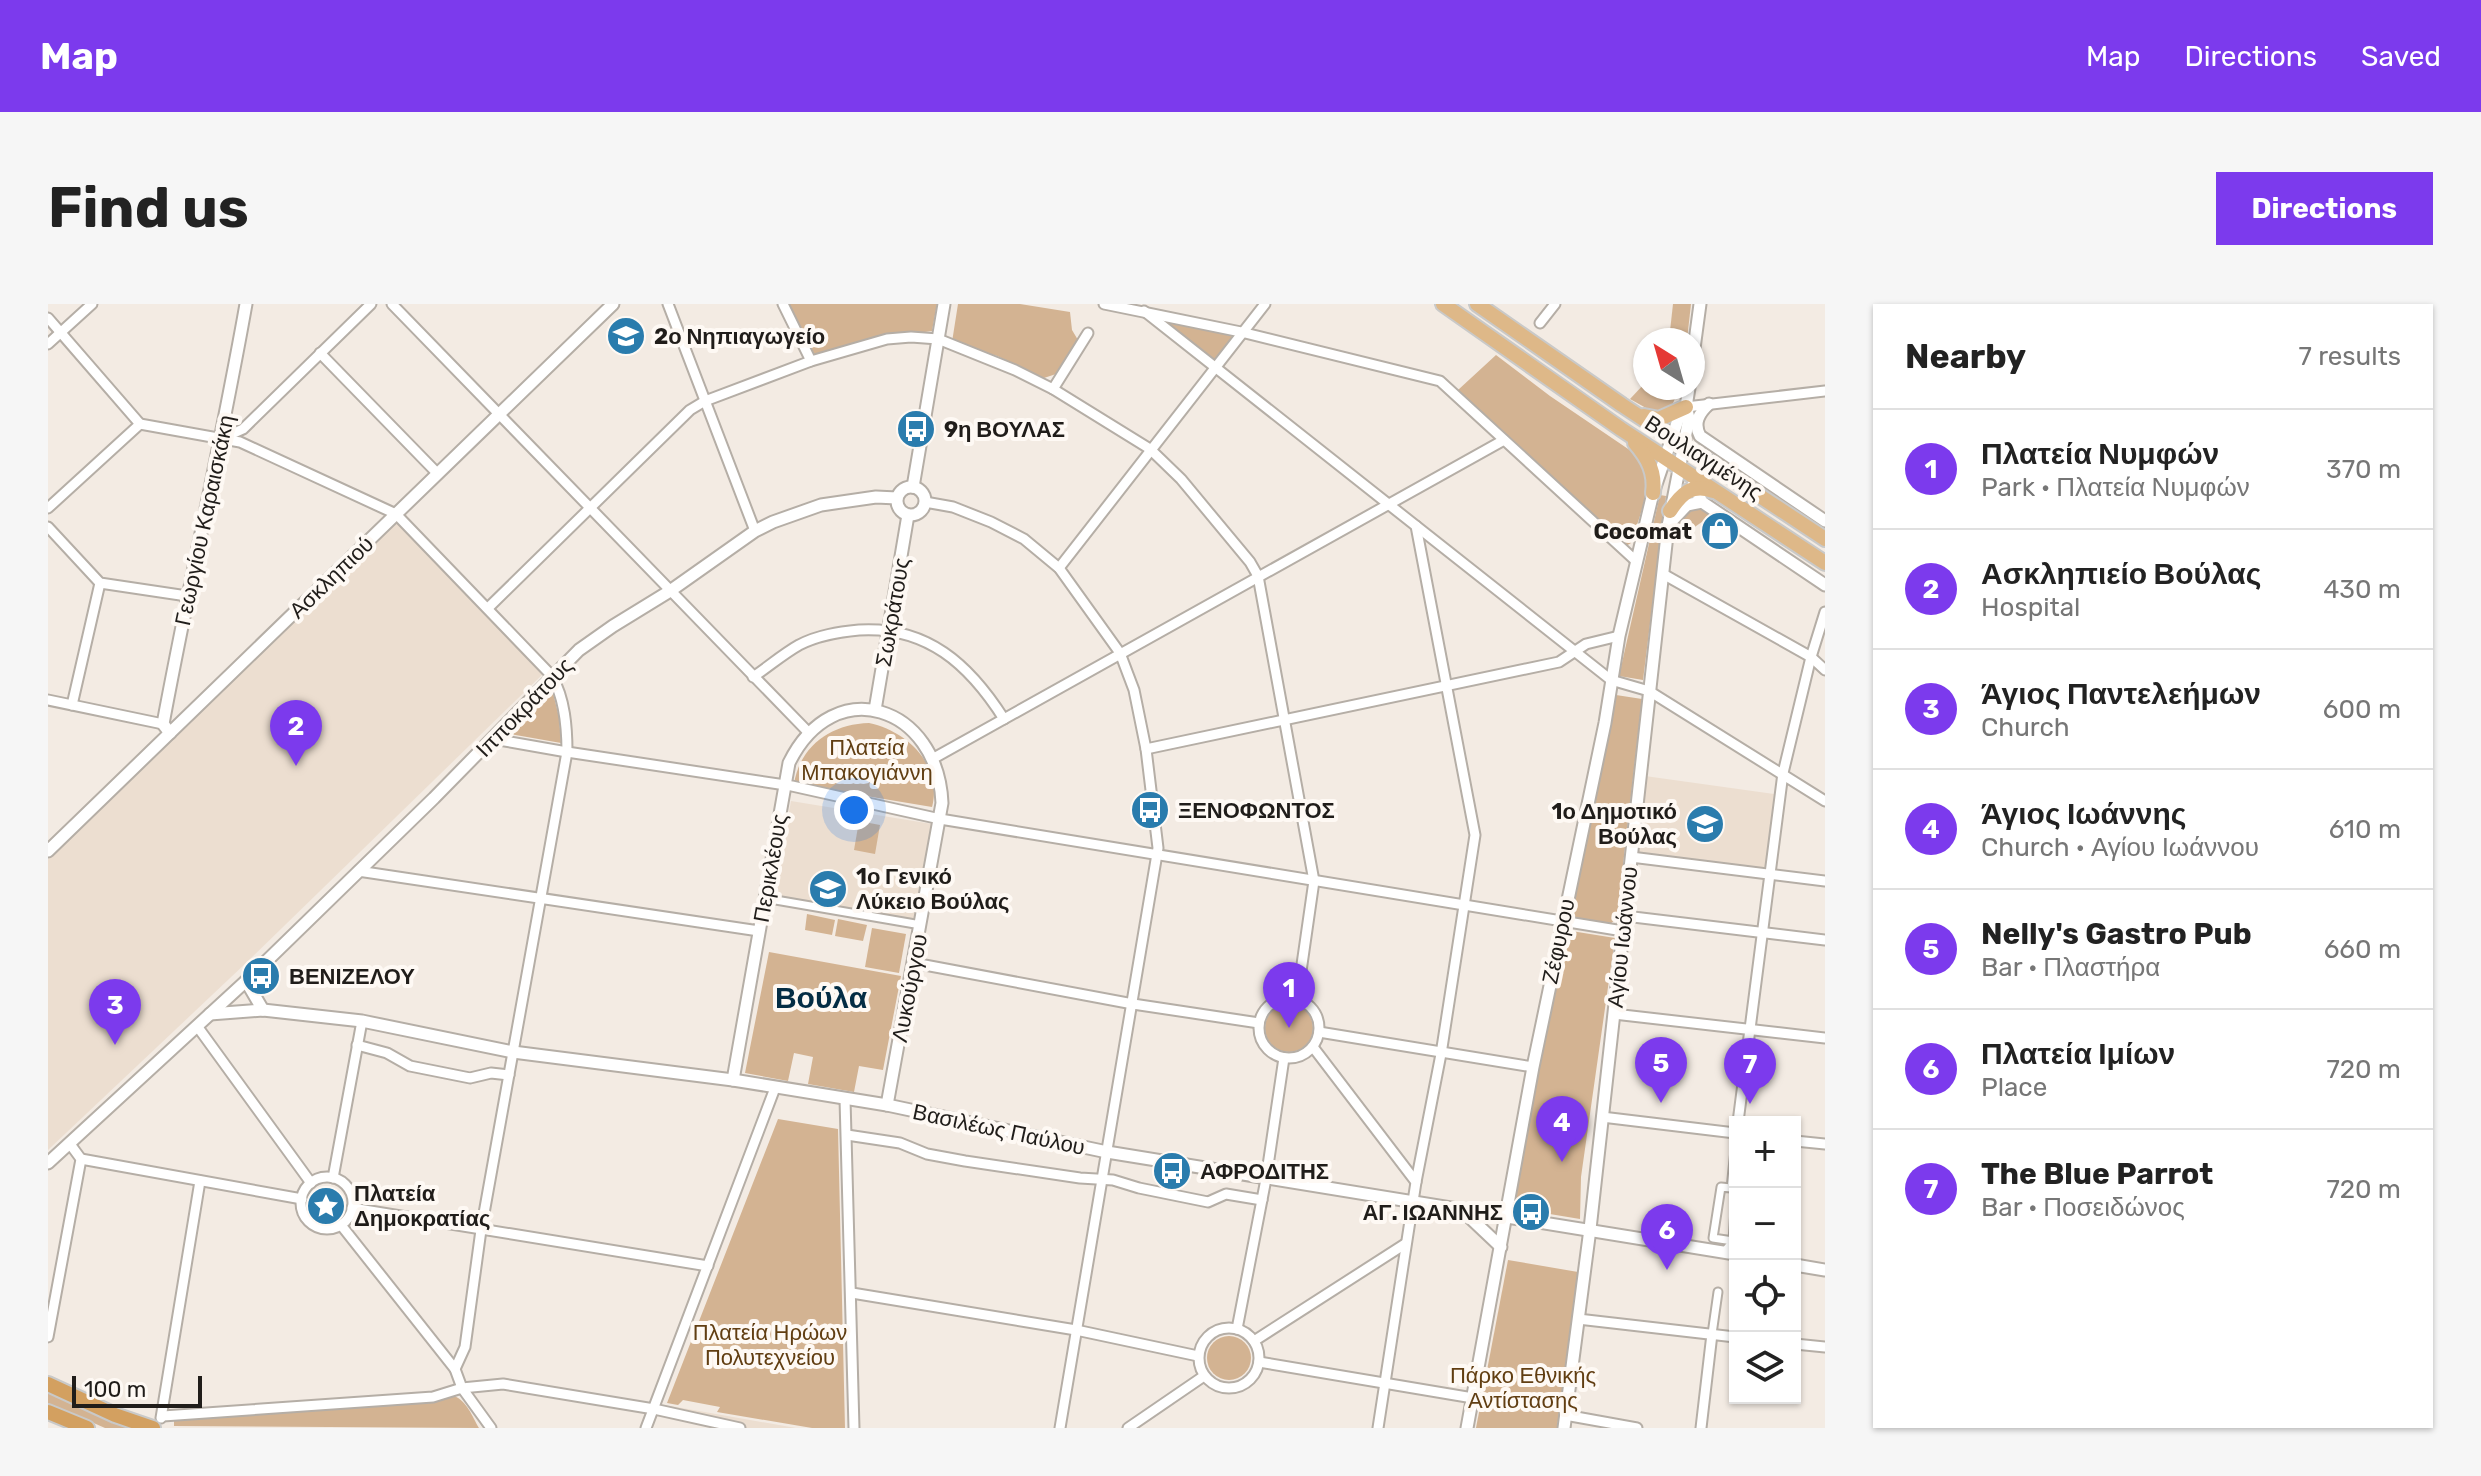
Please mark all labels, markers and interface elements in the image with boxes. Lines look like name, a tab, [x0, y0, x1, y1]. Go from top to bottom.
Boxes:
text: Map	[40, 33, 118, 79]
text: Map	[2086, 40, 2140, 73]
text: Directions	[2184, 40, 2317, 73]
text: Saved	[2361, 40, 2441, 73]
button: Directions	[2216, 172, 2433, 245]
text: Find us	[48, 175, 249, 241]
school or university icon: 2ο Νηπιαγωγείο	[605, 315, 647, 357]
place label: 2ο Νηπιαγωγείο	[654, 323, 825, 350]
north arrow	[1633, 328, 1705, 400]
text: Nearby	[1905, 336, 2026, 377]
text: 7 results	[2298, 341, 2401, 372]
bus stop icon: 9η ΒΟΥΛΑΣ	[895, 408, 937, 450]
street label: Βουλιαγμένης	[1640, 409, 1768, 505]
street label: Γεωργίου Καραισκάκη	[169, 412, 240, 628]
place label: 9η ΒΟΥΛΑΣ	[944, 416, 1065, 443]
text: Πλατεία Νυμφών	[1981, 436, 2219, 472]
text: 1	[1925, 454, 1937, 485]
text: 370 m	[2326, 454, 2401, 485]
text: Park · Πλατεία Νυμφών	[1981, 472, 2250, 503]
shop icon: Cocomat	[1699, 510, 1741, 552]
place label: Cocomat	[1593, 518, 1692, 545]
street label: Ασκληπιού	[284, 531, 379, 624]
street label: Σωκράτους	[870, 555, 915, 669]
text: Ασκληπιείο Βούλας	[1981, 556, 2261, 592]
text: 2	[1923, 574, 1939, 605]
text: 430 m	[2323, 574, 2401, 605]
text: Hospital	[1981, 592, 2080, 623]
street label: Ιπποκράτους	[470, 652, 578, 763]
text: Άγιος Παντελεήμων	[1981, 676, 2261, 712]
text: 3	[1922, 694, 1940, 725]
text: 600 m	[2323, 694, 2401, 725]
pin: 2	[270, 700, 322, 766]
text: Church	[1981, 712, 2070, 743]
park label: Πλατεία Μπακογιάννη	[801, 734, 933, 786]
bus stop icon: ΞΕΝΟΦΩΝΤΟΣ	[1129, 789, 1171, 831]
your location	[834, 790, 874, 830]
text: Άγιος Ιωάννης	[1981, 796, 2186, 832]
place label: ΞΕΝΟΦΩΝΤΟΣ	[1178, 797, 1335, 824]
place label: 1ο Δημοτικό Βούλας	[1551, 798, 1677, 850]
school or university icon: 1ο Δημοτικό Βούλας	[1684, 803, 1726, 845]
street label: Περικλέους	[748, 812, 793, 924]
text: 4	[1922, 814, 1940, 845]
text: 610 m	[2329, 814, 2401, 845]
text: Church · Αγίου Ιωάννου	[1981, 832, 2259, 863]
place label: 1ο Γενικό Λύκειο Βούλας	[856, 863, 1010, 915]
street label: Αγίου Ιωάννου	[1602, 865, 1643, 1009]
school or university icon: 1ο Γενικό Λύκειο Βούλας	[807, 868, 849, 910]
street label: Ζέφυρου	[1536, 896, 1581, 986]
text: Nelly's Gastro Pub	[1981, 916, 2252, 952]
street label: Λυκούργου	[886, 932, 933, 1044]
text: 5	[1923, 934, 1939, 965]
text: 660 m	[2324, 934, 2401, 965]
text: Bar · Πλαστήρα	[1981, 952, 2160, 983]
bus stop icon: ΒΕΝΙΖΕΛΟΥ	[240, 955, 282, 997]
pin: 1	[1263, 962, 1315, 1028]
place label: ΒΕΝΙΖΕΛΟΥ	[289, 963, 415, 990]
pin: 3	[89, 979, 141, 1045]
district label: Βούλα	[775, 980, 868, 1016]
text: Πλατεία Ιμίων	[1981, 1036, 2175, 1072]
pin: 5	[1635, 1037, 1687, 1103]
pin: 7	[1724, 1038, 1776, 1104]
text: 6	[1923, 1054, 1939, 1085]
text: 720 m	[2326, 1054, 2401, 1085]
text: Place	[1981, 1072, 2047, 1103]
pin: 4	[1536, 1096, 1588, 1162]
street label: Βασιλέως Παύλου	[910, 1098, 1087, 1161]
map controls	[1729, 1116, 1801, 1404]
button: +	[1729, 1116, 1801, 1188]
bus stop icon: ΑΦΡΟΔΙΤΗΣ	[1151, 1150, 1193, 1192]
text: The Blue Parrot	[1981, 1156, 2213, 1192]
place label: ΑΦΡΟΔΙΤΗΣ	[1200, 1158, 1329, 1185]
text: 7	[1924, 1174, 1938, 1205]
text: 720 m	[2326, 1174, 2401, 1205]
place label: Πλατεία Δημοκρατίας	[354, 1180, 490, 1232]
place icon: Πλατεία Δημοκρατίας	[305, 1185, 347, 1227]
button: −	[1729, 1188, 1801, 1260]
bus stop icon: ΑΓ. ΙΩΑΝΝΗΣ	[1510, 1191, 1552, 1233]
text: Bar · Ποσειδώνος	[1981, 1192, 2185, 1223]
place label: ΑΓ. ΙΩΑΝΝΗΣ	[1362, 1199, 1503, 1226]
pin: 6	[1641, 1204, 1693, 1270]
button: locate	[1729, 1260, 1801, 1332]
park label: Πλατεία Ηρώων Πολυτεχνείου	[693, 1319, 847, 1371]
button: layers	[1729, 1332, 1801, 1404]
park label: Πάρκο Εθνικής Αντίστασης	[1450, 1362, 1596, 1414]
scale bar	[72, 1372, 202, 1408]
text: 100 m	[84, 1376, 146, 1403]

